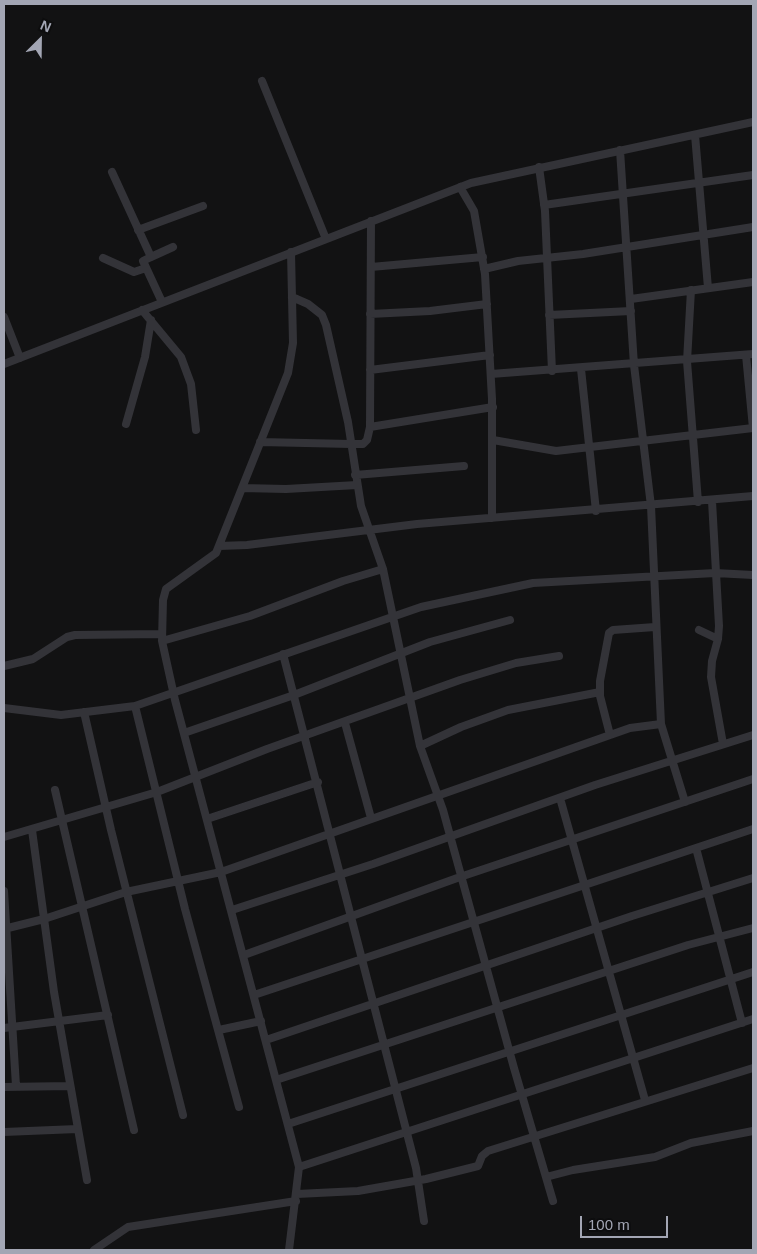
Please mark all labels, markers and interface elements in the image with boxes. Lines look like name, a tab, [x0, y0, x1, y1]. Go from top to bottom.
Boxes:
north arrow	[15, 15, 65, 65]
text: N	[38, 17, 54, 36]
scale bar	[582, 1206, 670, 1238]
text: 100 m	[588, 1216, 630, 1233]

